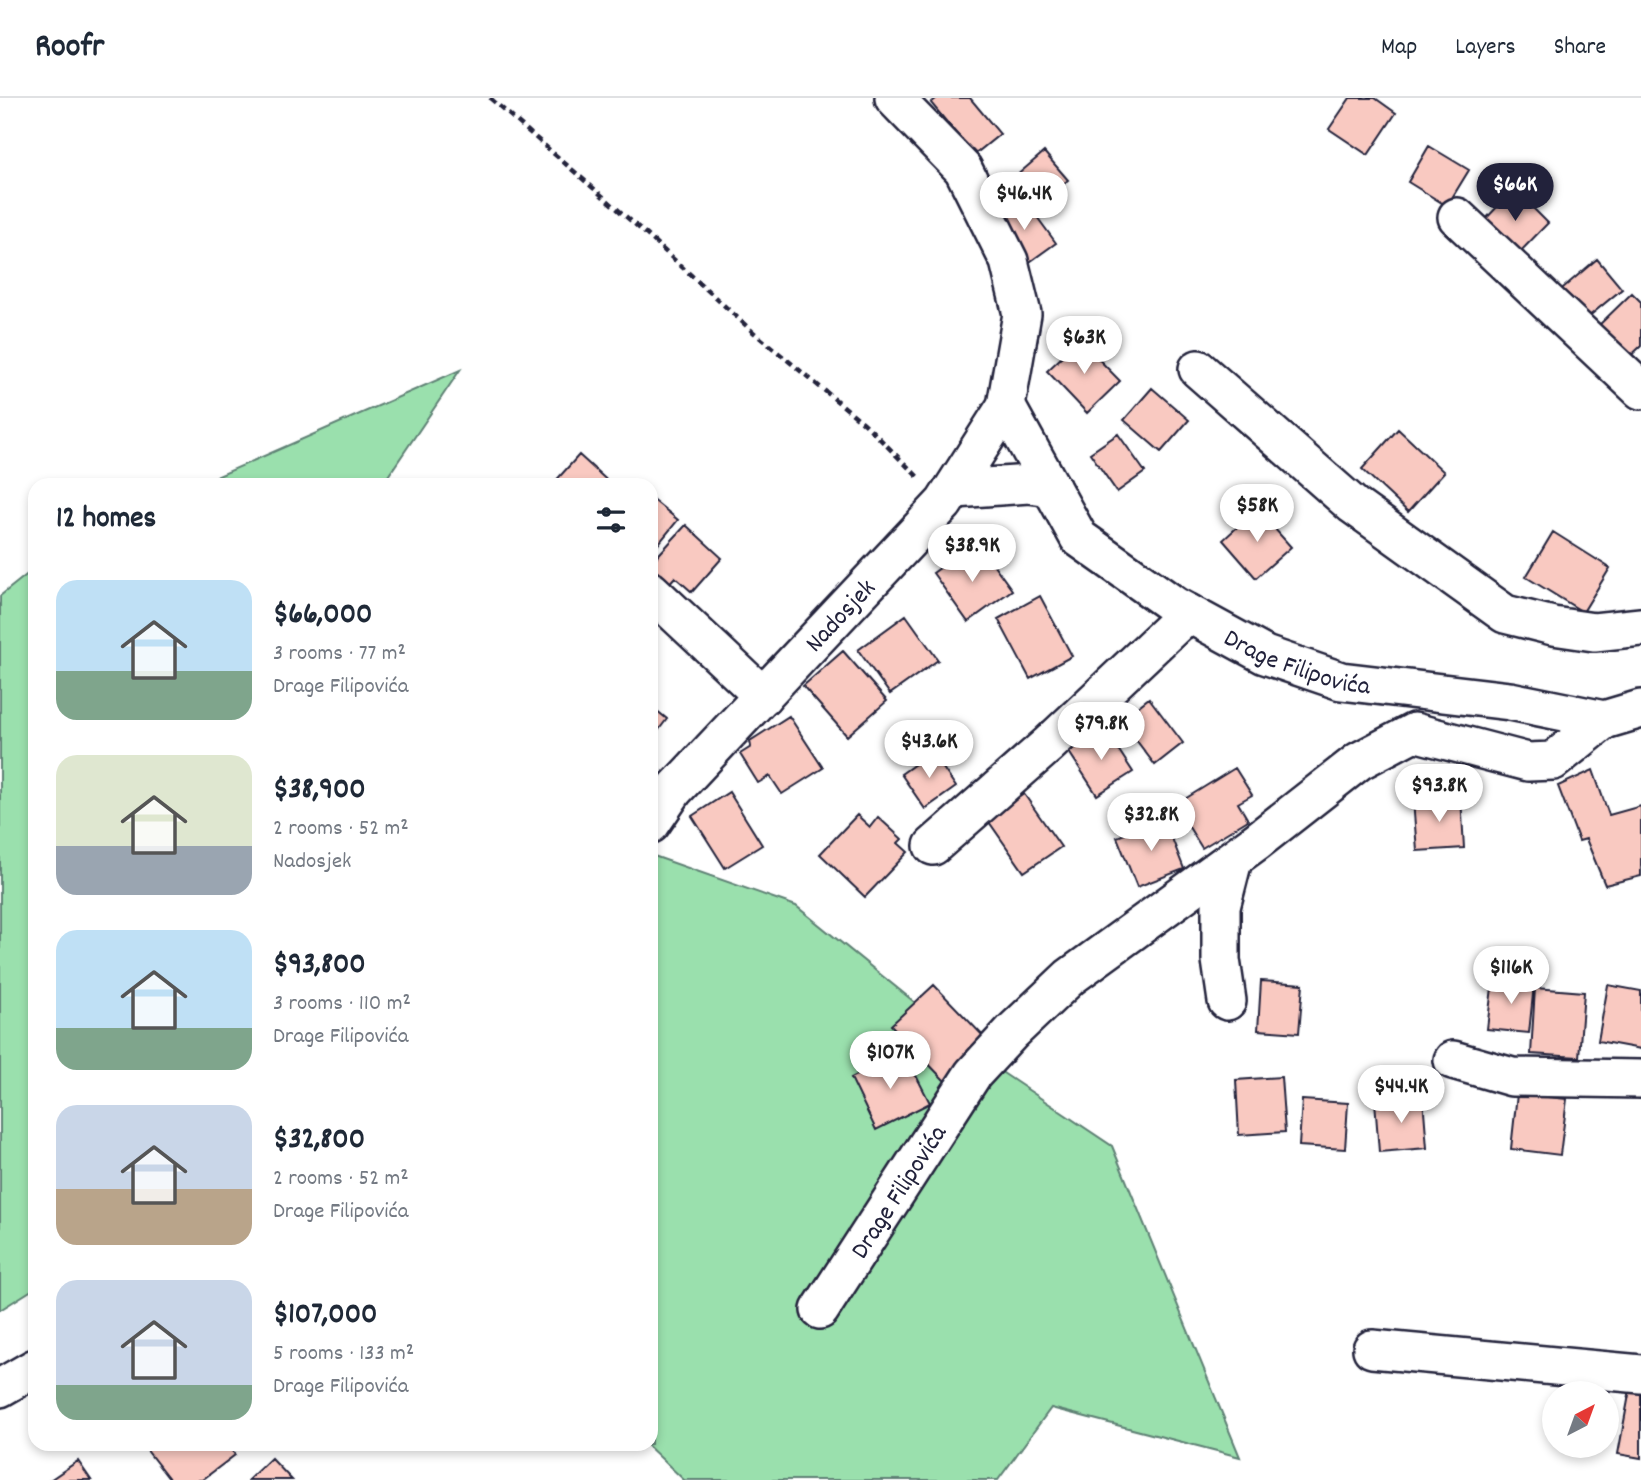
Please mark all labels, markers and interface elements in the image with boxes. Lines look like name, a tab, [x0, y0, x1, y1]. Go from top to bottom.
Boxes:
text: Roofr	[35, 25, 104, 72]
text: Map	[1381, 31, 1417, 65]
text: Layers	[1455, 31, 1516, 65]
text: Share	[1554, 31, 1606, 65]
pin: $66K	[1474, 164, 1556, 223]
text: $66K	[1493, 169, 1537, 202]
pin: $46.4K	[967, 172, 1081, 232]
text: $46.4K	[996, 178, 1052, 211]
pin: $63K	[1043, 316, 1125, 376]
text: $63K	[1062, 322, 1106, 355]
pin: $58K	[1216, 484, 1298, 544]
text: $58K	[1236, 490, 1278, 523]
text: 12 homes	[56, 499, 156, 542]
icon: filters	[592, 501, 630, 539]
pin: $38.9K	[915, 524, 1029, 584]
text: $38.9K	[944, 530, 1000, 563]
street label: Nadosjek	[798, 572, 886, 662]
text: $66,000	[273, 595, 372, 638]
icon: home	[112, 608, 196, 692]
street label: Drage Filipovića	[1216, 621, 1373, 706]
text: 3 rooms · 77 m²	[273, 638, 406, 671]
text: Drage Filipovića	[273, 671, 408, 704]
pin: $79.8K	[1044, 702, 1158, 762]
text: $79.8K	[1074, 708, 1128, 741]
pin: $43.6K	[872, 720, 986, 780]
text: $43.6K	[900, 726, 958, 759]
pin: $93.8K	[1382, 764, 1496, 824]
text: $38,900	[273, 770, 366, 813]
text: $93.8K	[1411, 770, 1467, 803]
icon: home	[112, 783, 196, 867]
pin: $32.8K	[1094, 794, 1208, 853]
text: $32.8K	[1123, 799, 1179, 832]
text: 2 rooms · 52 m²	[273, 813, 409, 846]
text: Nadosjek	[273, 846, 351, 879]
text: $93,800	[273, 945, 366, 988]
pin: $116K	[1462, 946, 1560, 1006]
text: $116K	[1489, 952, 1533, 985]
icon: home	[112, 958, 196, 1042]
text: 3 rooms · 110 m²	[273, 988, 411, 1021]
text: Drage Filipovića	[273, 1021, 408, 1054]
pin: $107K	[841, 1032, 939, 1091]
text: $107K	[866, 1037, 914, 1070]
pin: $44.4K	[1344, 1066, 1458, 1125]
text: $44.4K	[1374, 1071, 1428, 1104]
street label: Drage Filipovića	[843, 1118, 958, 1267]
text: $32,800	[273, 1120, 365, 1163]
icon: home	[112, 1133, 196, 1217]
text: 2 rooms · 52 m²	[273, 1163, 409, 1196]
text: Drage Filipovića	[273, 1196, 408, 1229]
text: $107,000	[273, 1295, 377, 1338]
icon: home	[112, 1308, 196, 1392]
text: 5 rooms · 133 m²	[273, 1338, 414, 1371]
text: Drage Filipovića	[273, 1371, 408, 1404]
north arrow	[1542, 1381, 1619, 1458]
map controls	[1542, 1381, 1619, 1458]

